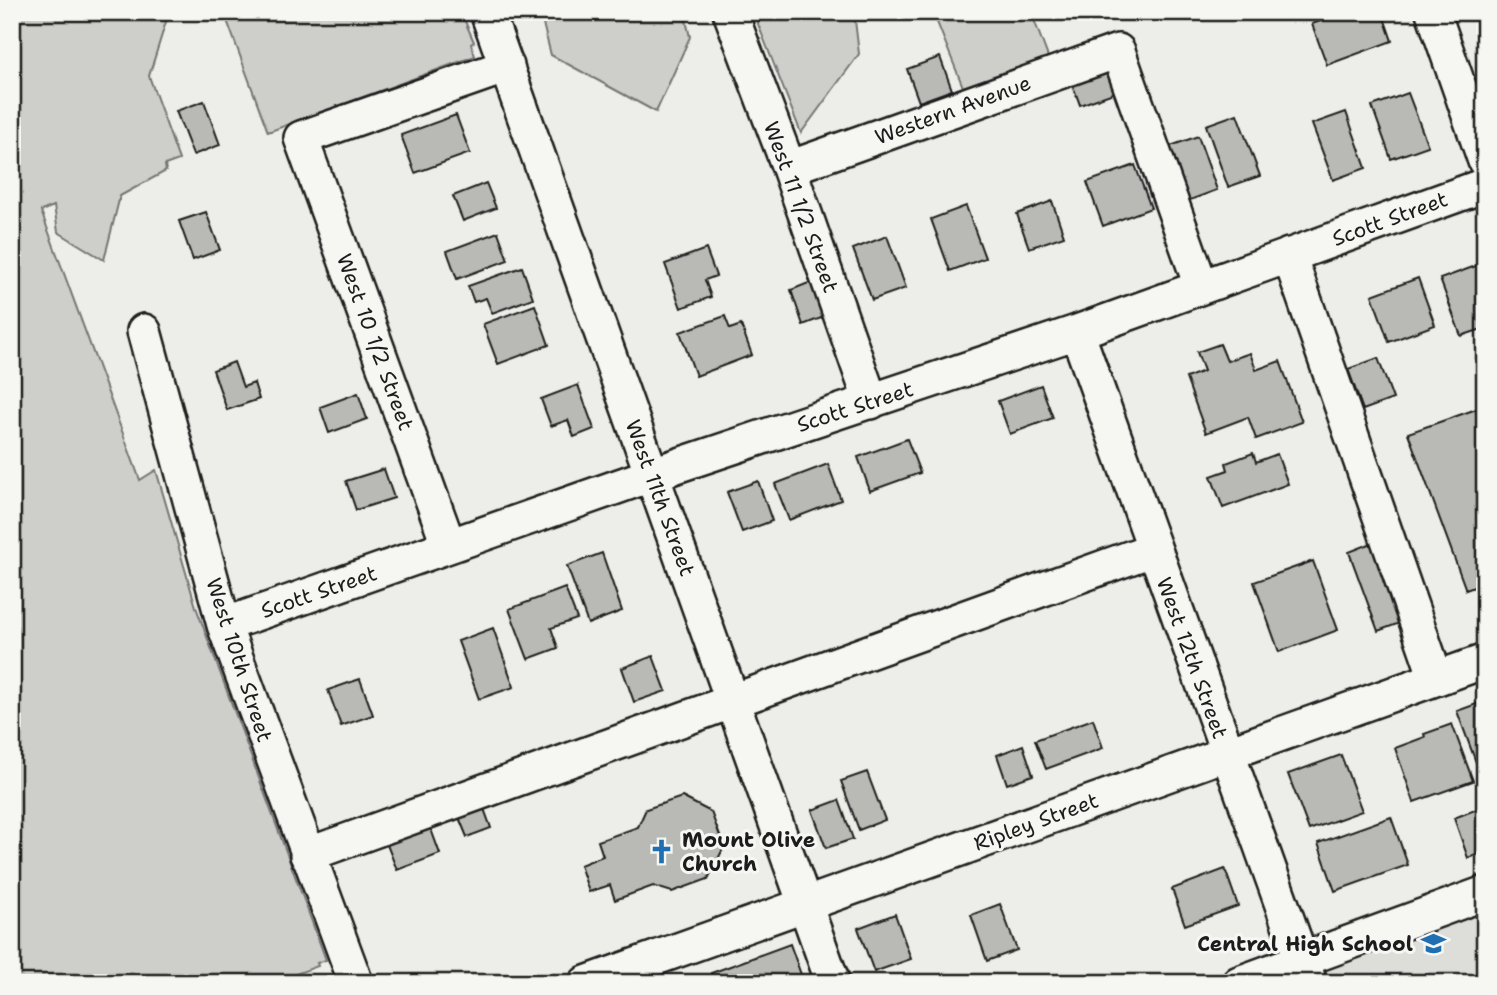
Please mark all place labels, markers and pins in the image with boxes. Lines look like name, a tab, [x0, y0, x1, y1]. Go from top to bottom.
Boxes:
place label: Mount Olive Church	[682, 826, 815, 878]
church icon: Mount Olive Church	[648, 838, 676, 866]
place label: Central High School	[1197, 930, 1413, 958]
school or university icon: Central High School	[1419, 930, 1447, 958]

